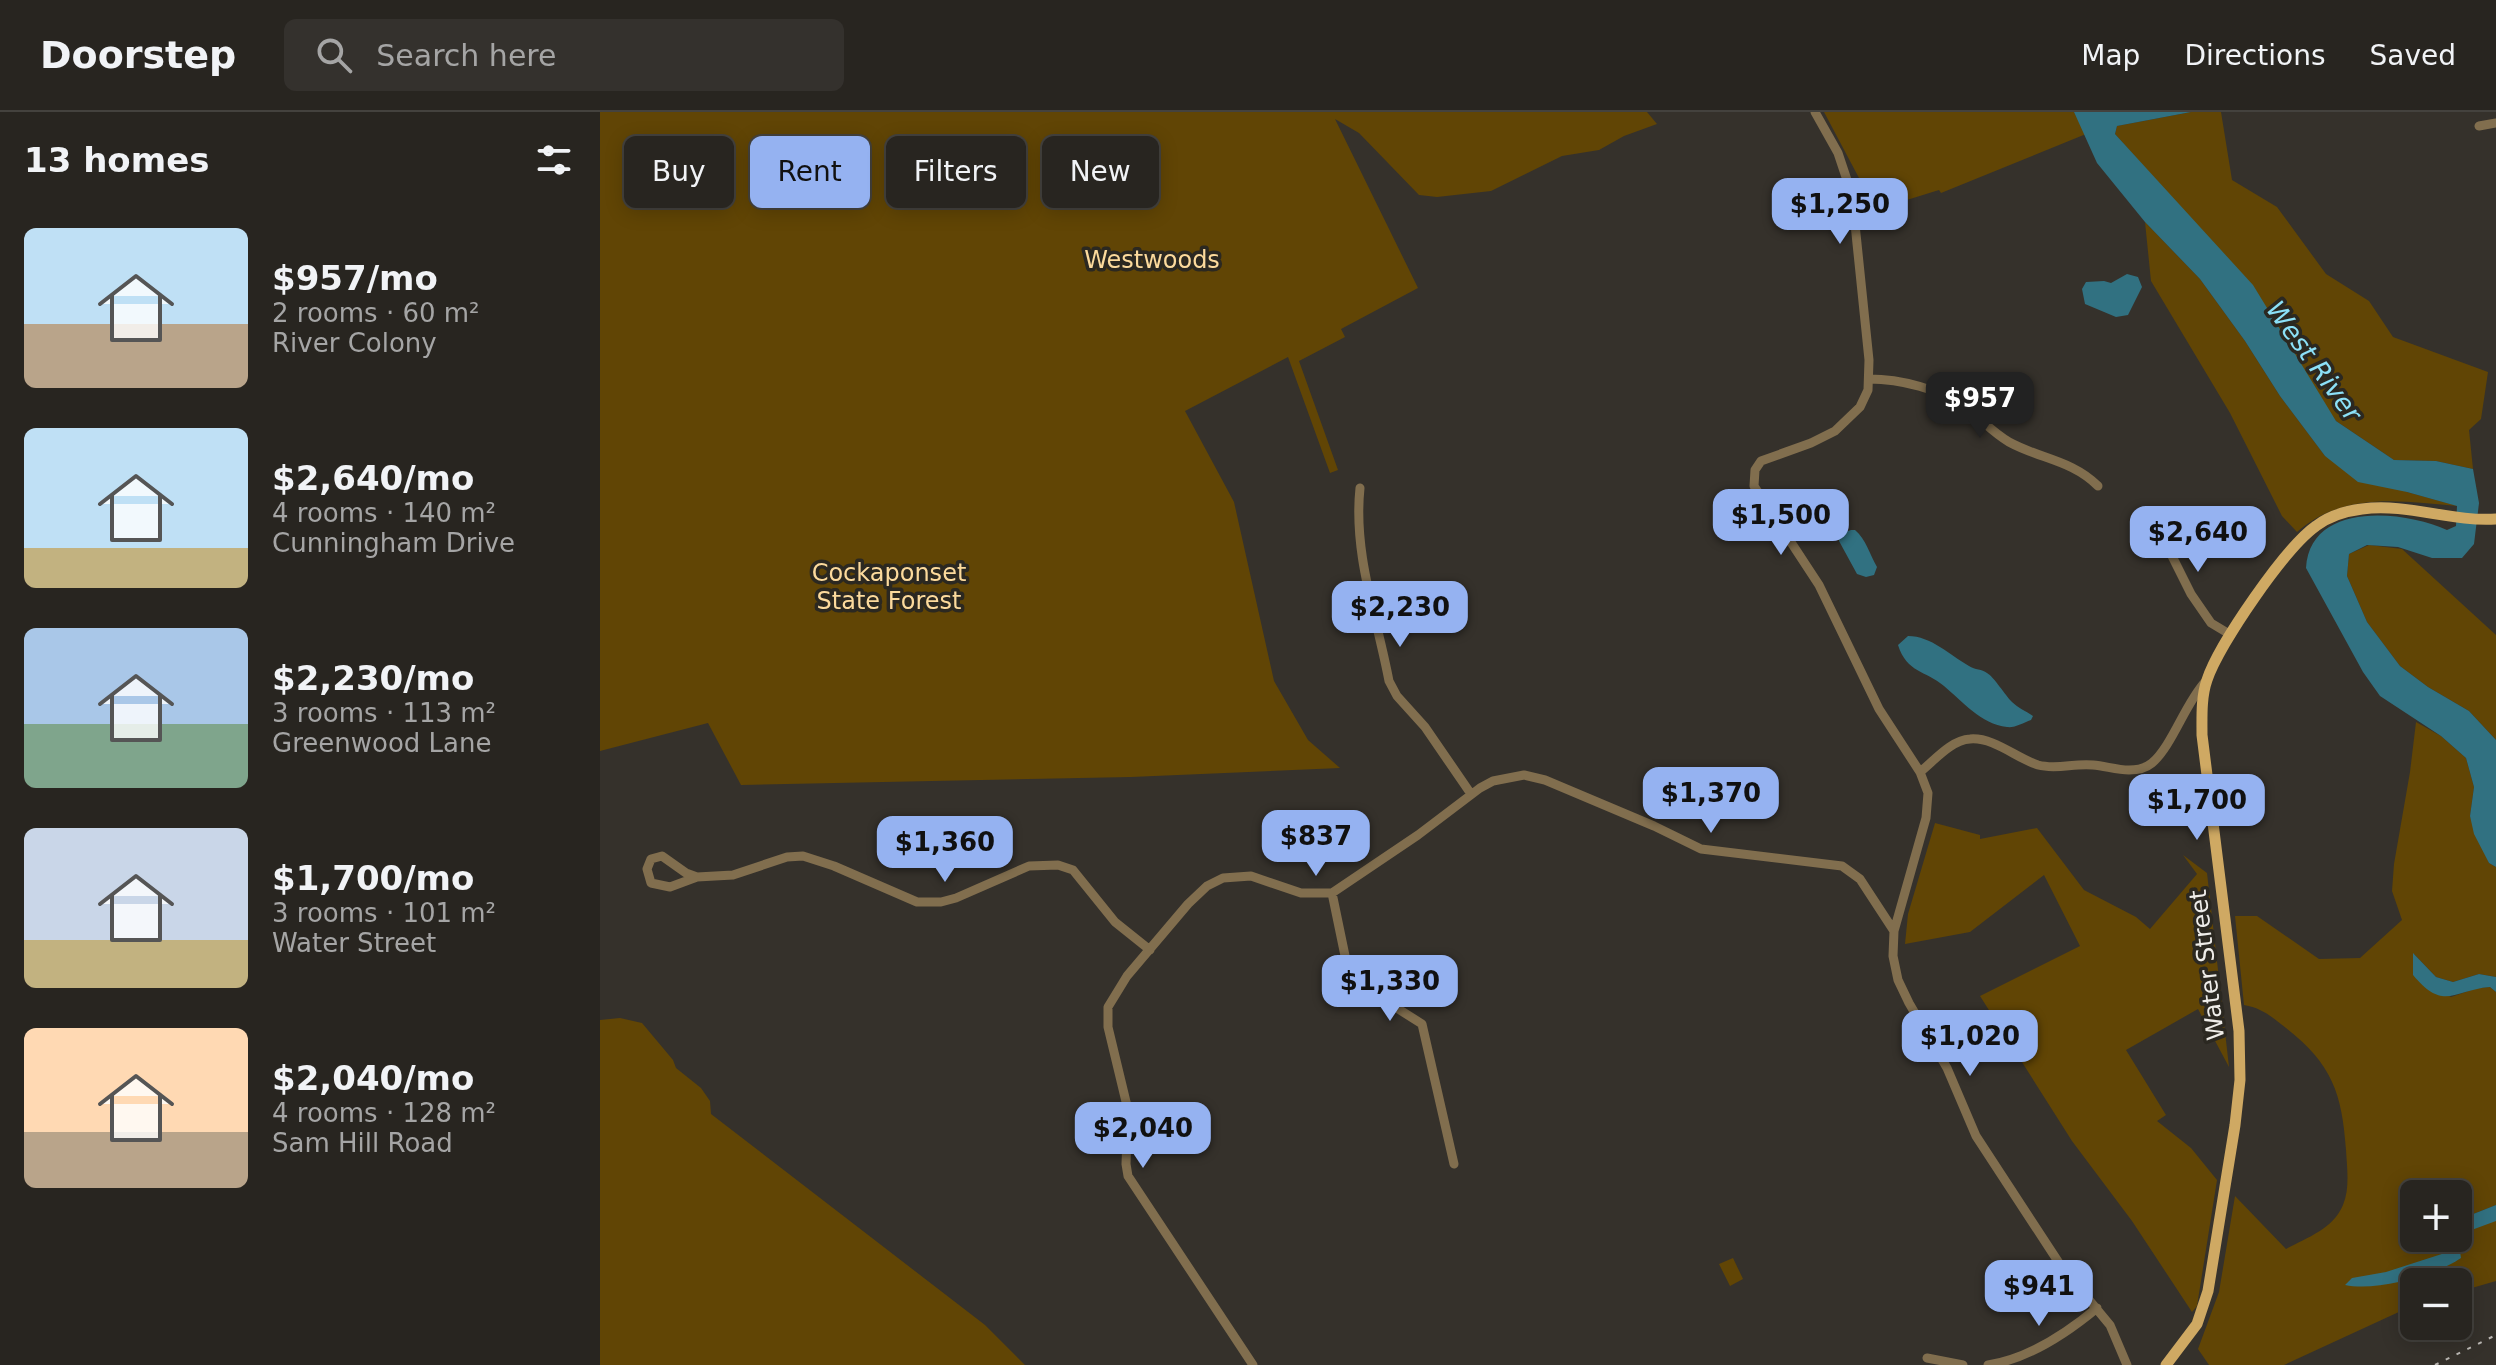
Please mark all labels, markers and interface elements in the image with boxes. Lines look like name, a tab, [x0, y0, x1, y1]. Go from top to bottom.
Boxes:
search box	[284, 19, 844, 91]
text: Doorstep	[40, 33, 236, 77]
icon: search	[312, 33, 356, 77]
text: Search here	[376, 38, 556, 73]
text: Map	[2081, 39, 2140, 72]
text: Directions	[2184, 39, 2325, 72]
text: Saved	[2369, 39, 2456, 72]
chip: Buy	[624, 136, 734, 208]
chip: Rent	[750, 136, 870, 208]
chip: Filters	[886, 136, 1026, 208]
chip: New	[1042, 136, 1159, 208]
icon: filters	[532, 138, 576, 182]
text: 13 homes	[24, 140, 209, 180]
pin: $1,250	[1775, 178, 1905, 246]
text: $1,250	[1790, 189, 1890, 219]
park label: Westwoods	[1084, 246, 1220, 274]
text: $957/mo	[272, 258, 438, 298]
icon: home	[88, 260, 184, 356]
water label: West River	[2260, 295, 2369, 429]
text: 2 rooms · 60 m²	[272, 298, 480, 328]
text: River Colony	[272, 328, 437, 358]
pin: $957	[1933, 372, 2027, 440]
text: $957	[1944, 383, 2016, 413]
text: $2,640/mo	[272, 458, 474, 498]
icon: home	[88, 460, 184, 556]
pin: $1,500	[1716, 489, 1846, 557]
text: 4 rooms · 140 m²	[272, 498, 496, 528]
text: $1,500	[1731, 500, 1831, 530]
pin: $2,640	[2133, 506, 2263, 574]
text: $2,640	[2148, 517, 2248, 547]
text: Cunningham Drive	[272, 528, 515, 558]
park label: Cockaponset State Forest	[812, 559, 966, 615]
pin: $2,230	[1335, 581, 1465, 649]
text: $2,230	[1350, 592, 1450, 622]
text: $2,230/mo	[272, 658, 474, 698]
icon: home	[88, 660, 184, 756]
text: 3 rooms · 113 m²	[272, 698, 496, 728]
text: Greenwood Lane	[272, 728, 491, 758]
pin: $1,370	[1646, 767, 1776, 835]
pin: $1,700	[2132, 774, 2262, 842]
text: $1,370	[1661, 778, 1761, 808]
text: $1,700	[2147, 785, 2247, 815]
pin: $837	[1269, 810, 1363, 878]
pin: $1,360	[880, 816, 1010, 884]
text: $837	[1280, 821, 1352, 851]
text: $1,360	[895, 827, 995, 857]
text: $1,700/mo	[272, 858, 474, 898]
icon: home	[88, 860, 184, 956]
street label: Water Street	[2184, 888, 2230, 1042]
text: 3 rooms · 101 m²	[272, 898, 496, 928]
text: Water Street	[272, 928, 436, 958]
pin: $1,330	[1325, 955, 1455, 1023]
text: $1,330	[1340, 966, 1440, 996]
pin: $1,020	[1905, 1010, 2035, 1078]
text: $1,020	[1920, 1021, 2020, 1051]
text: $2,040/mo	[272, 1058, 474, 1098]
icon: home	[88, 1060, 184, 1156]
text: 4 rooms · 128 m²	[272, 1098, 496, 1128]
pin: $2,040	[1078, 1102, 1208, 1170]
text: $2,040	[1093, 1113, 1193, 1143]
text: Sam Hill Road	[272, 1128, 453, 1158]
map controls	[2400, 1180, 2472, 1340]
button: +	[2400, 1180, 2472, 1252]
pin: $941	[1992, 1260, 2086, 1328]
button: −	[2400, 1268, 2472, 1340]
text: $941	[2003, 1271, 2075, 1301]

